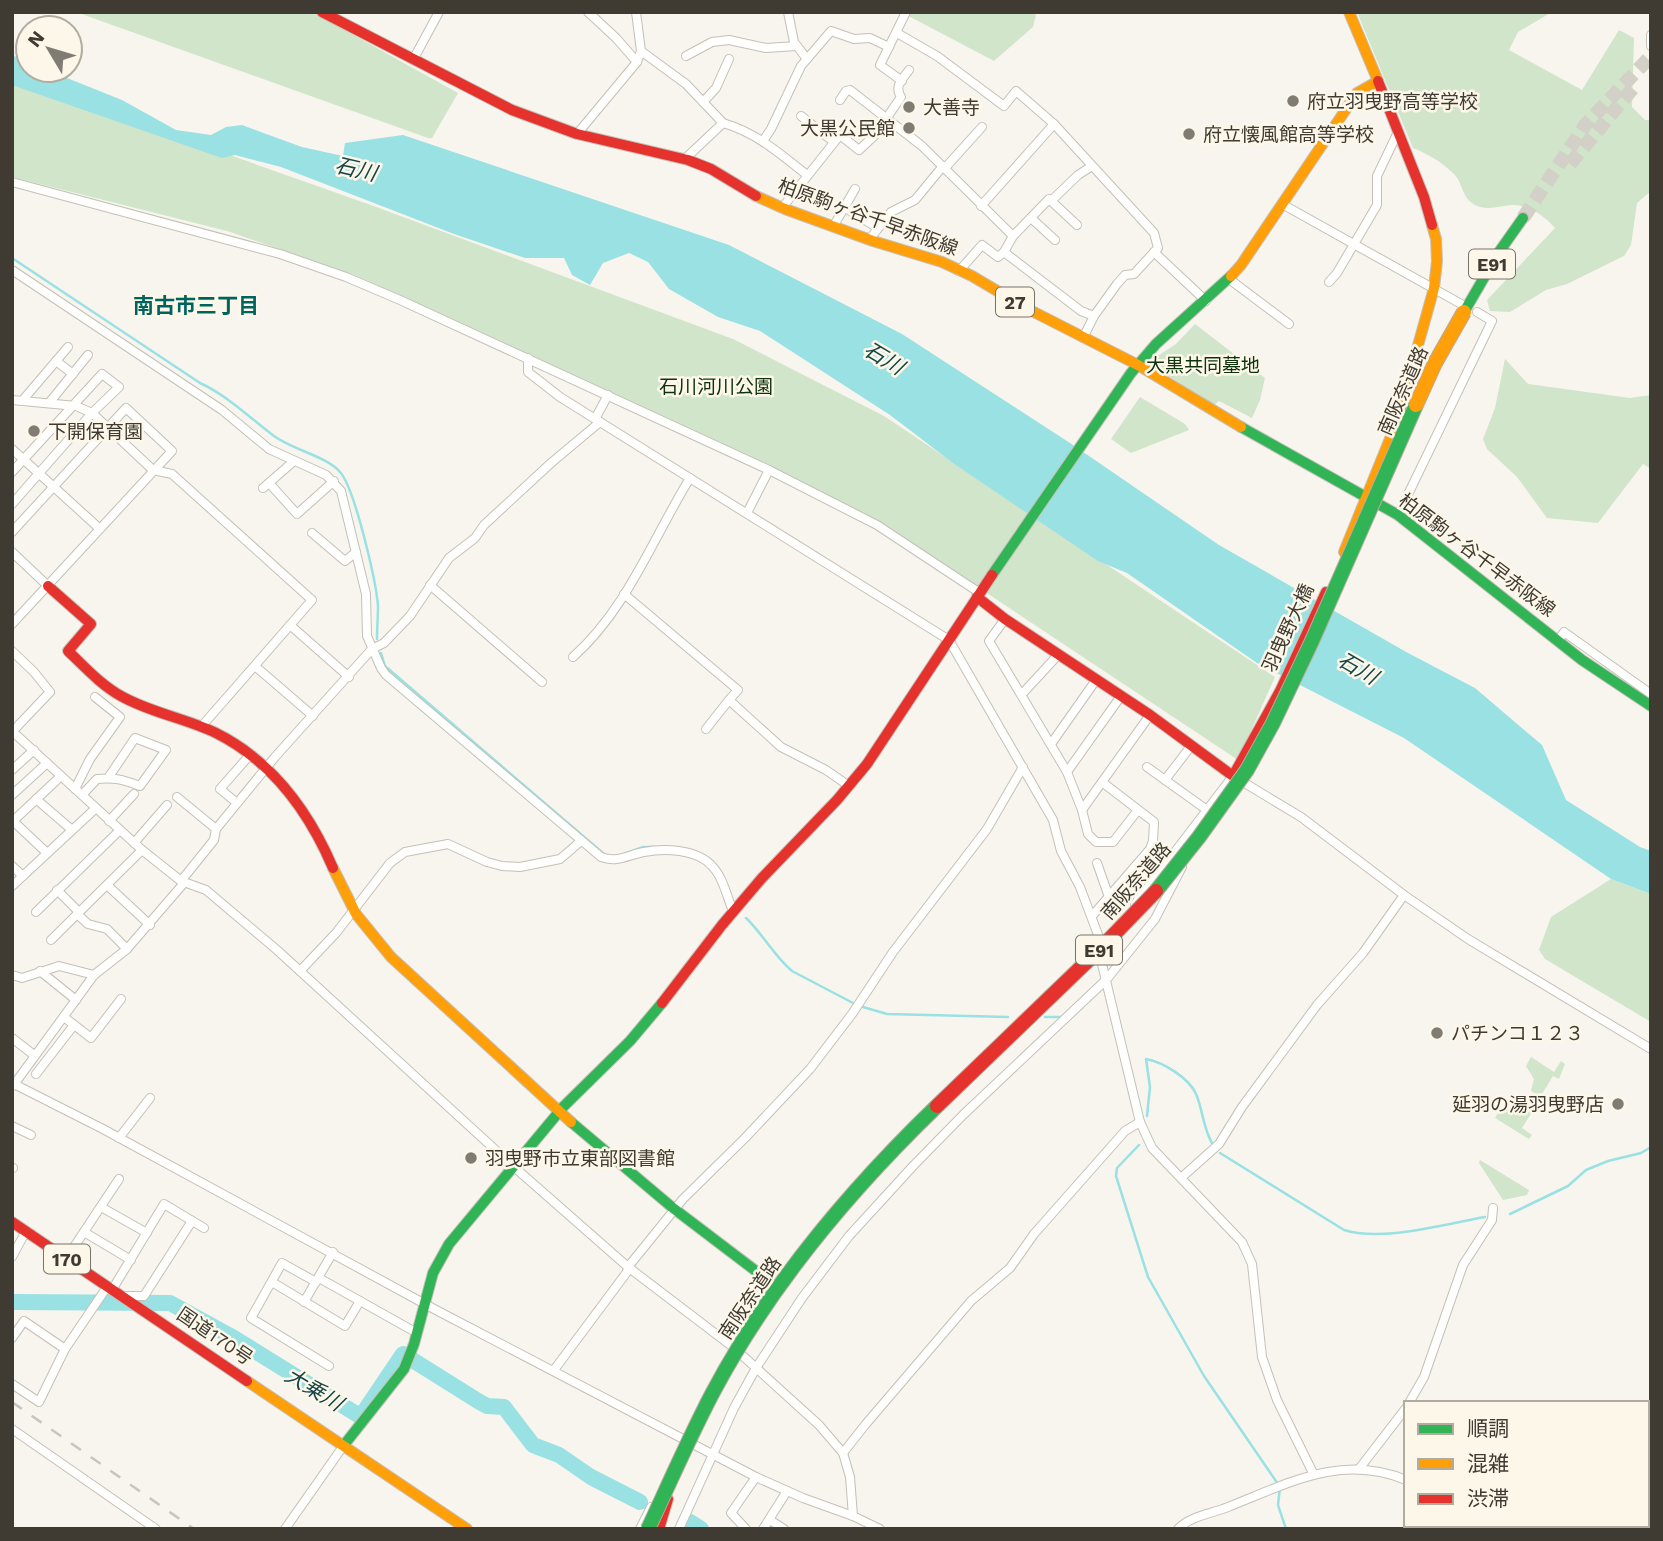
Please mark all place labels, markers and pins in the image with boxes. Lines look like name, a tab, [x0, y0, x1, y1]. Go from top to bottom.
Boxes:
place label: 府立羽曳野高等学校	[1307, 90, 1478, 113]
marker: 府立羽曳野高等学校	[1285, 93, 1301, 109]
place label: 大善寺	[923, 96, 980, 119]
marker: 大善寺	[901, 99, 917, 115]
place label: 大黒公民館	[800, 117, 895, 140]
marker: 大黒公民館	[901, 120, 917, 136]
place label: 府立懐風館高等学校	[1203, 123, 1374, 146]
marker: 府立懐風館高等学校	[1181, 126, 1197, 142]
place label: 下開保育園	[48, 420, 143, 443]
marker: 下開保育園	[26, 423, 42, 439]
place label: パチンコ１２３	[1451, 1022, 1584, 1045]
marker: パチンコ１２３	[1429, 1025, 1445, 1041]
place label: 延羽の湯羽曳野店	[1452, 1093, 1604, 1116]
marker: 延羽の湯羽曳野店	[1610, 1096, 1626, 1112]
place label: 羽曳野市立東部図書館	[485, 1147, 675, 1170]
marker: 羽曳野市立東部図書館	[463, 1150, 479, 1166]

